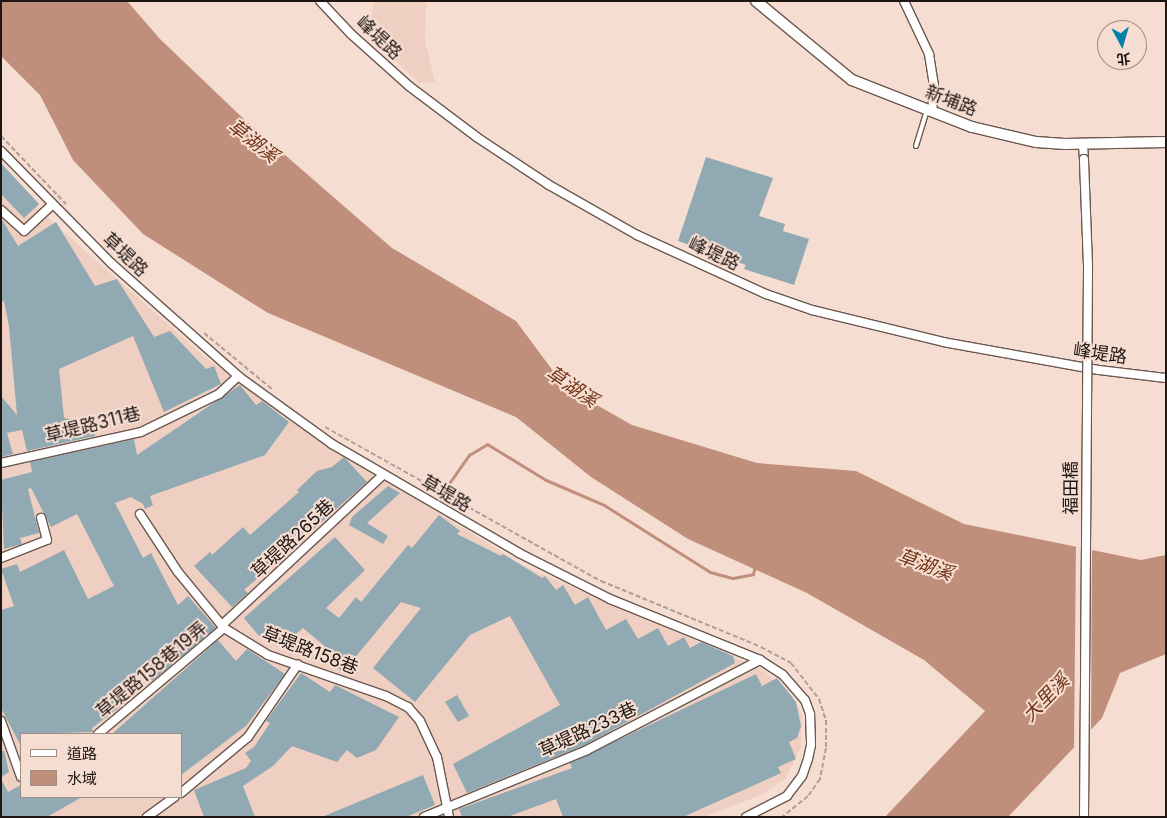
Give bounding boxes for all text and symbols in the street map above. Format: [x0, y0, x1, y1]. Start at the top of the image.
street label: 峰堤路 [352, 12, 406, 64]
north arrow [1097, 20, 1147, 70]
text: 北 [1116, 50, 1131, 69]
street label: 新埔路 [922, 81, 980, 121]
water label: 草湖溪 [224, 114, 282, 168]
street label: 草堤路 [98, 229, 152, 281]
street label: 峰堤路 [685, 233, 743, 275]
street label: 峰堤路 [1072, 340, 1128, 368]
water label: 草湖溪 [542, 362, 602, 412]
street label: 草堤路311巷 [43, 403, 143, 447]
street label: 福田橋 [1060, 461, 1082, 515]
street label: 草堤路 [417, 471, 475, 517]
street label: 草堤路265巷 [247, 495, 339, 583]
water label: 草湖溪 [894, 545, 956, 585]
street label: 草堤路158巷19弄 [92, 617, 212, 723]
street label: 草堤路158巷 [259, 623, 361, 679]
water label: 大里溪 [1018, 670, 1074, 726]
street label: 草堤路233巷 [536, 698, 640, 762]
legend [20, 733, 182, 798]
text: 道路 [67, 744, 97, 763]
text: 水域 [67, 769, 97, 788]

